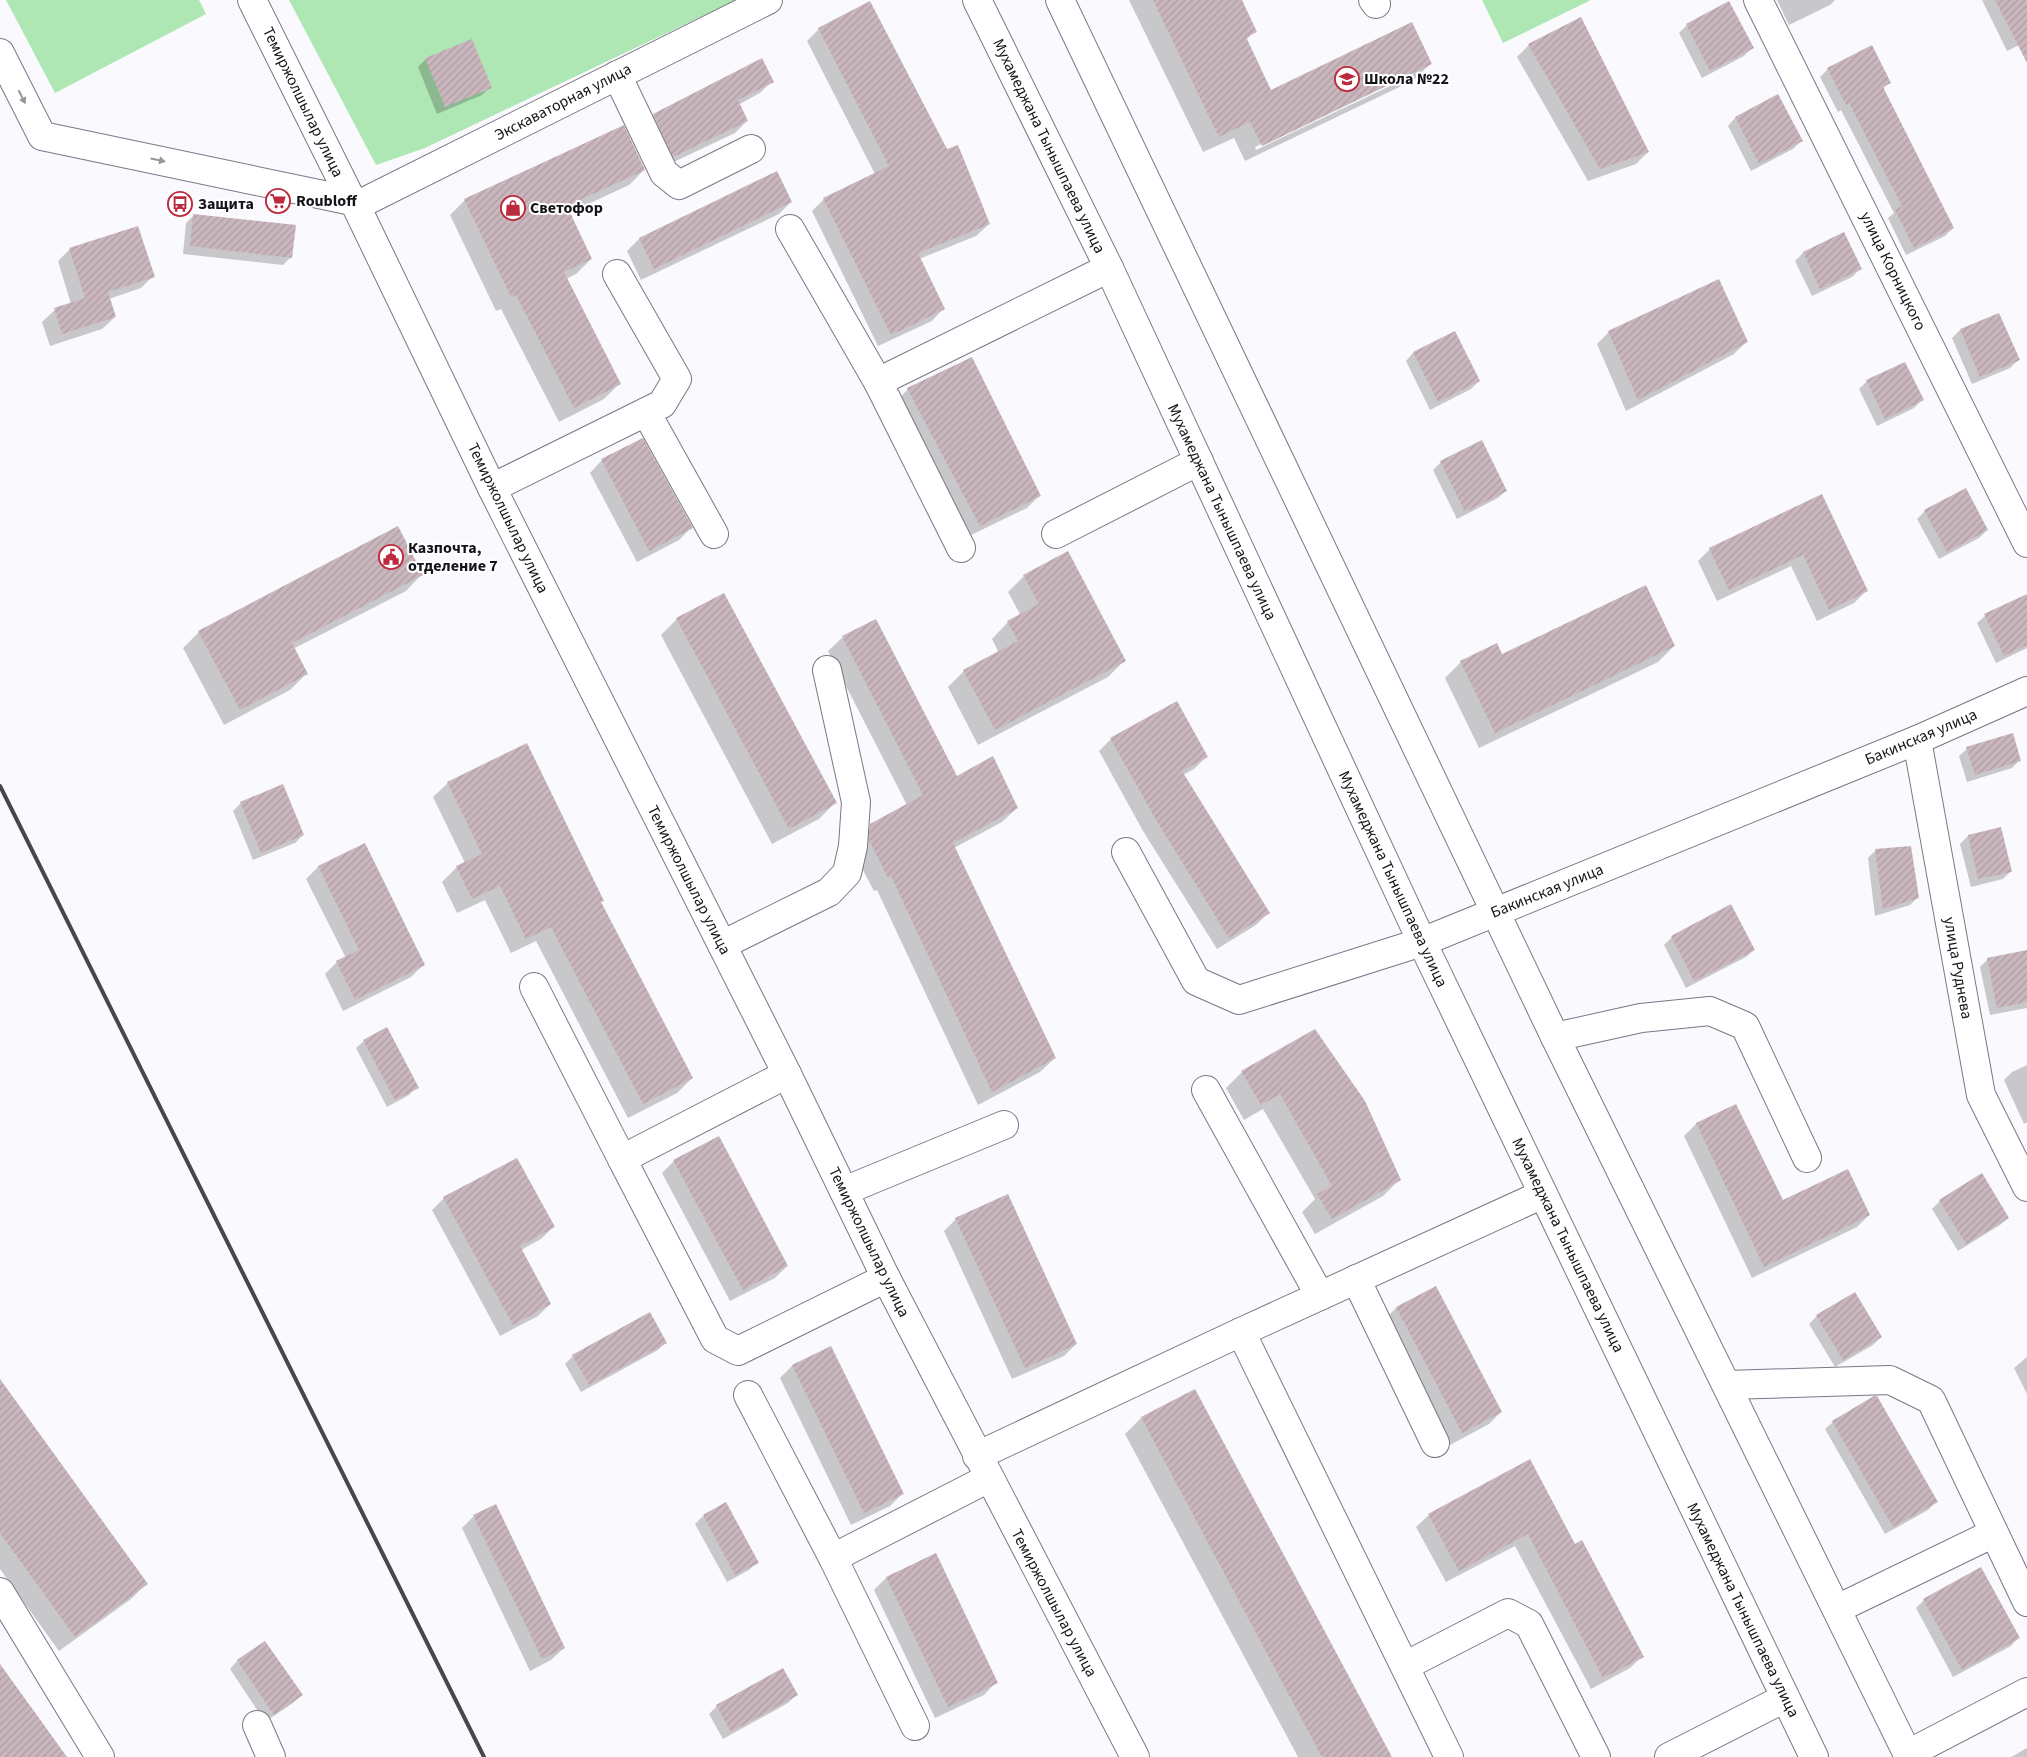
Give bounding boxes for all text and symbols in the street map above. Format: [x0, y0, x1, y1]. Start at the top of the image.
street label: Темиржолшылар улица [257, 23, 349, 181]
street label: Мухамеджана Тынышпаева улица [987, 35, 1111, 257]
street label: Экскаваторная улица [491, 58, 635, 146]
school or university icon: Школа №22 [1334, 66, 1360, 92]
place label: Школа №22 [1364, 68, 1449, 90]
one-way arrow [18, 90, 26, 104]
one-way arrow [150, 157, 166, 165]
supermarket icon: Roubloff [265, 188, 291, 214]
place label: Roubloff [296, 190, 358, 212]
bus stop icon: Защита [167, 191, 193, 217]
place label: Защита [198, 193, 254, 215]
shop icon: Светофор [500, 195, 526, 221]
place label: Светофор [530, 197, 603, 219]
street label: улица Корницкого [1855, 208, 1931, 334]
street label: Мухамеджана Тынышпаева улица [1162, 400, 1282, 624]
street label: Темиржолшылар улица [462, 439, 554, 597]
place label: Казпочта, отделение 7 [408, 537, 498, 577]
public building icon: Казпочта, отделение 7 [378, 544, 404, 570]
street label: Бакинская улица [1862, 703, 1980, 771]
street label: Мухамеджана Тынышпаева улица [1333, 767, 1453, 991]
street label: Темиржолшылар улица [642, 802, 736, 958]
street label: Бакинская улица [1487, 858, 1607, 924]
street label: улица Руднева [1938, 915, 1978, 1021]
street label: Мухамеджана Тынышпаева улица [1506, 1134, 1630, 1356]
street label: Темиржолшылар улица [823, 1163, 915, 1321]
street label: Мухамеджана Тынышпаева улица [1681, 1499, 1805, 1721]
street label: Темиржолшылар улица [1006, 1525, 1102, 1681]

